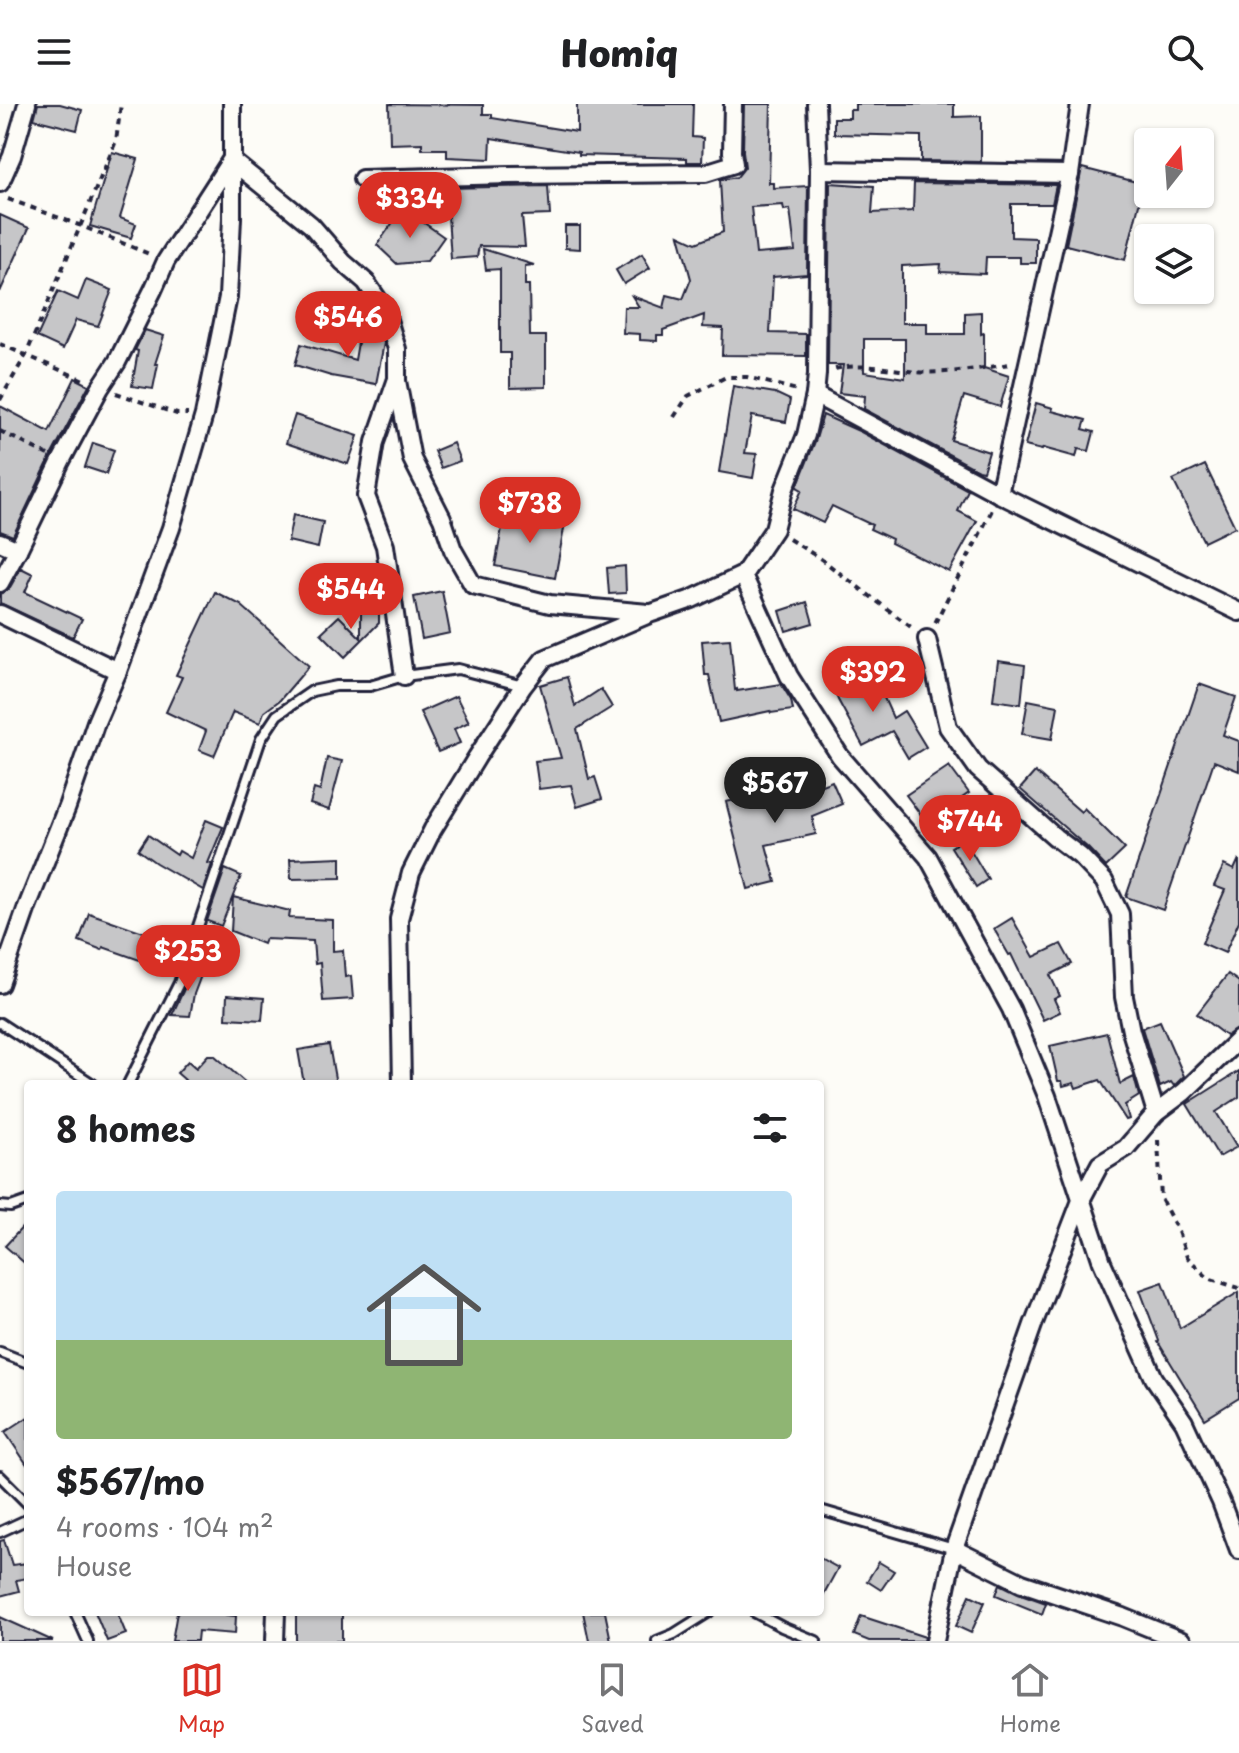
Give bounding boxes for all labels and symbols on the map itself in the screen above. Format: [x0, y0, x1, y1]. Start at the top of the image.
north arrow [1134, 128, 1214, 208]
pin: $334 [363, 172, 457, 240]
pin: $546 [301, 291, 395, 359]
pin: $738 [483, 477, 577, 545]
pin: $544 [304, 563, 398, 631]
pin: $392 [826, 646, 920, 714]
pin: $567 [728, 757, 822, 825]
pin: $744 [923, 795, 1017, 863]
pin: $253 [141, 925, 235, 993]

